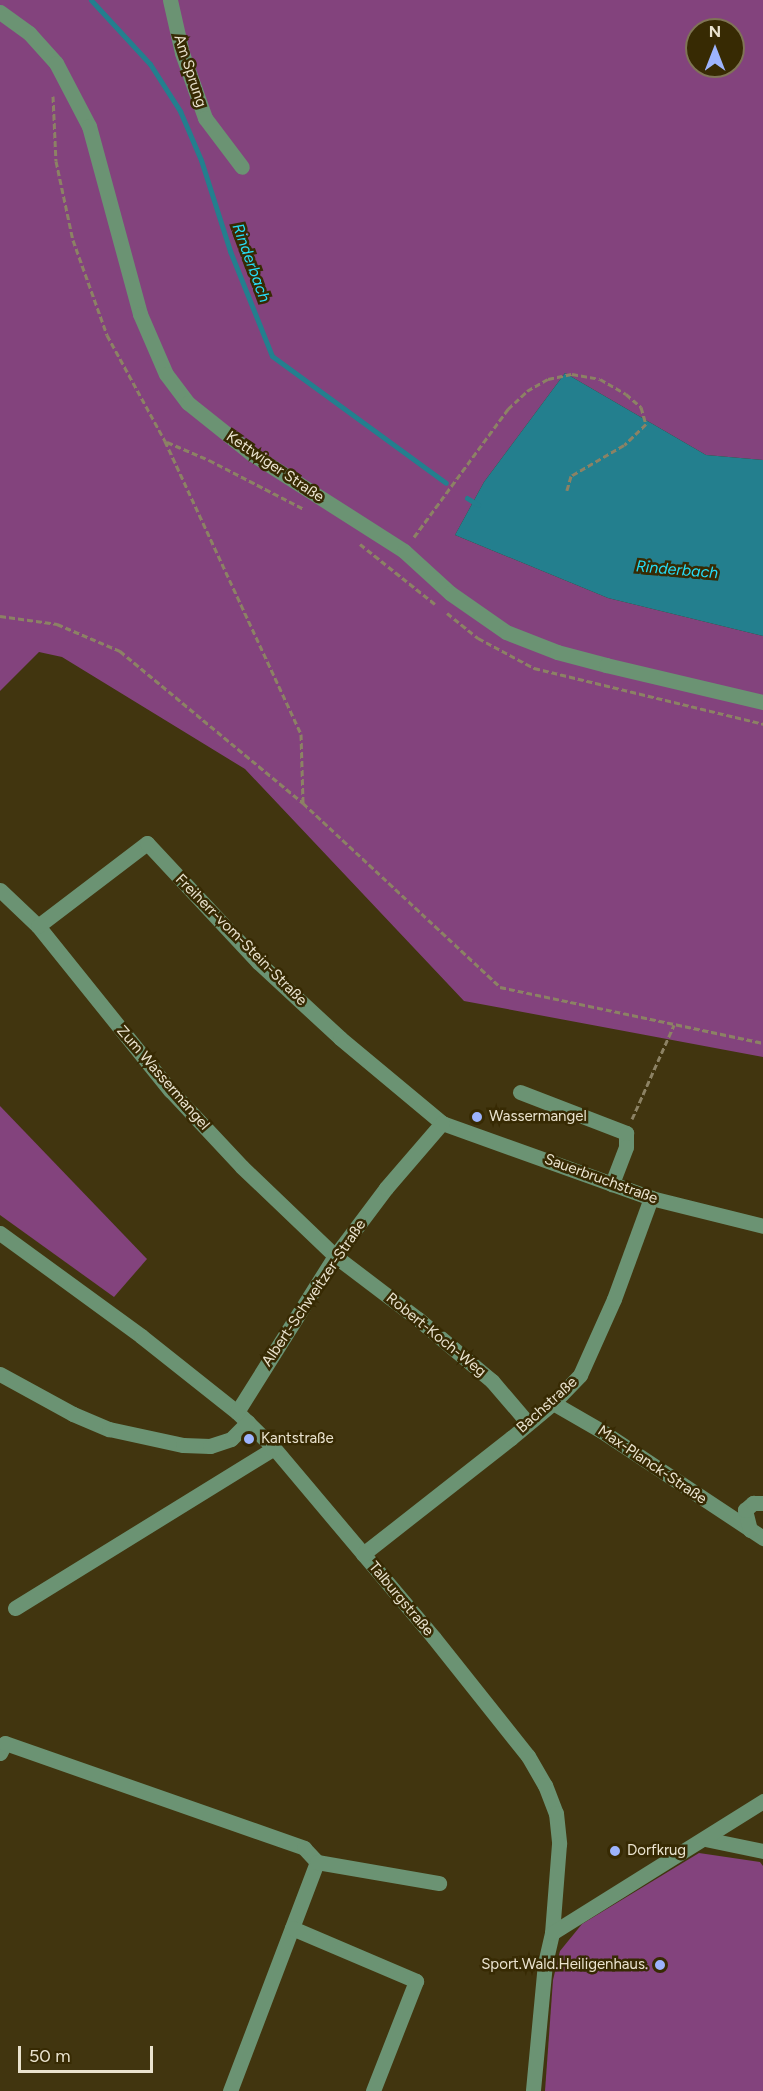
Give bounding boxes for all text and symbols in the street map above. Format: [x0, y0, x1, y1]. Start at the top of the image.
north arrow [685, 18, 745, 78]
text: N [709, 22, 721, 41]
street label: Am Sprung [170, 32, 210, 110]
water label: Rinderbach [228, 221, 274, 305]
street label: Kettwiger Straße [223, 428, 327, 506]
water label: Rinderbach [635, 557, 719, 583]
street label: Freiherr-vom-Stein-Straße [172, 871, 310, 1009]
street label: Zum Wassermangel [113, 1022, 213, 1134]
place label: Wassermangel [489, 1108, 587, 1126]
marker: Wassermangel [470, 1110, 484, 1124]
street label: Sauerbruchstraße [542, 1150, 660, 1208]
street label: Albert-Schweitzer-Straße [258, 1216, 370, 1370]
street label: Robert-Koch-Weg [382, 1289, 490, 1381]
street label: Bachstraße [513, 1373, 581, 1437]
street label: Max-Planck-Straße [594, 1422, 710, 1508]
place label: Kantstraße [261, 1430, 334, 1448]
marker: Kantstraße [242, 1432, 256, 1446]
street label: Talburgstraße [365, 1558, 437, 1640]
place label: Dorfkrug [627, 1842, 686, 1860]
marker: Dorfkrug [608, 1844, 622, 1858]
place label: Sport.Wald.Heiligenhaus. [481, 1956, 648, 1974]
marker: Sport.Wald.Heiligenhaus. [653, 1958, 667, 1972]
scale bar [21, 2034, 156, 2072]
text: 50 m [29, 2045, 71, 2067]

